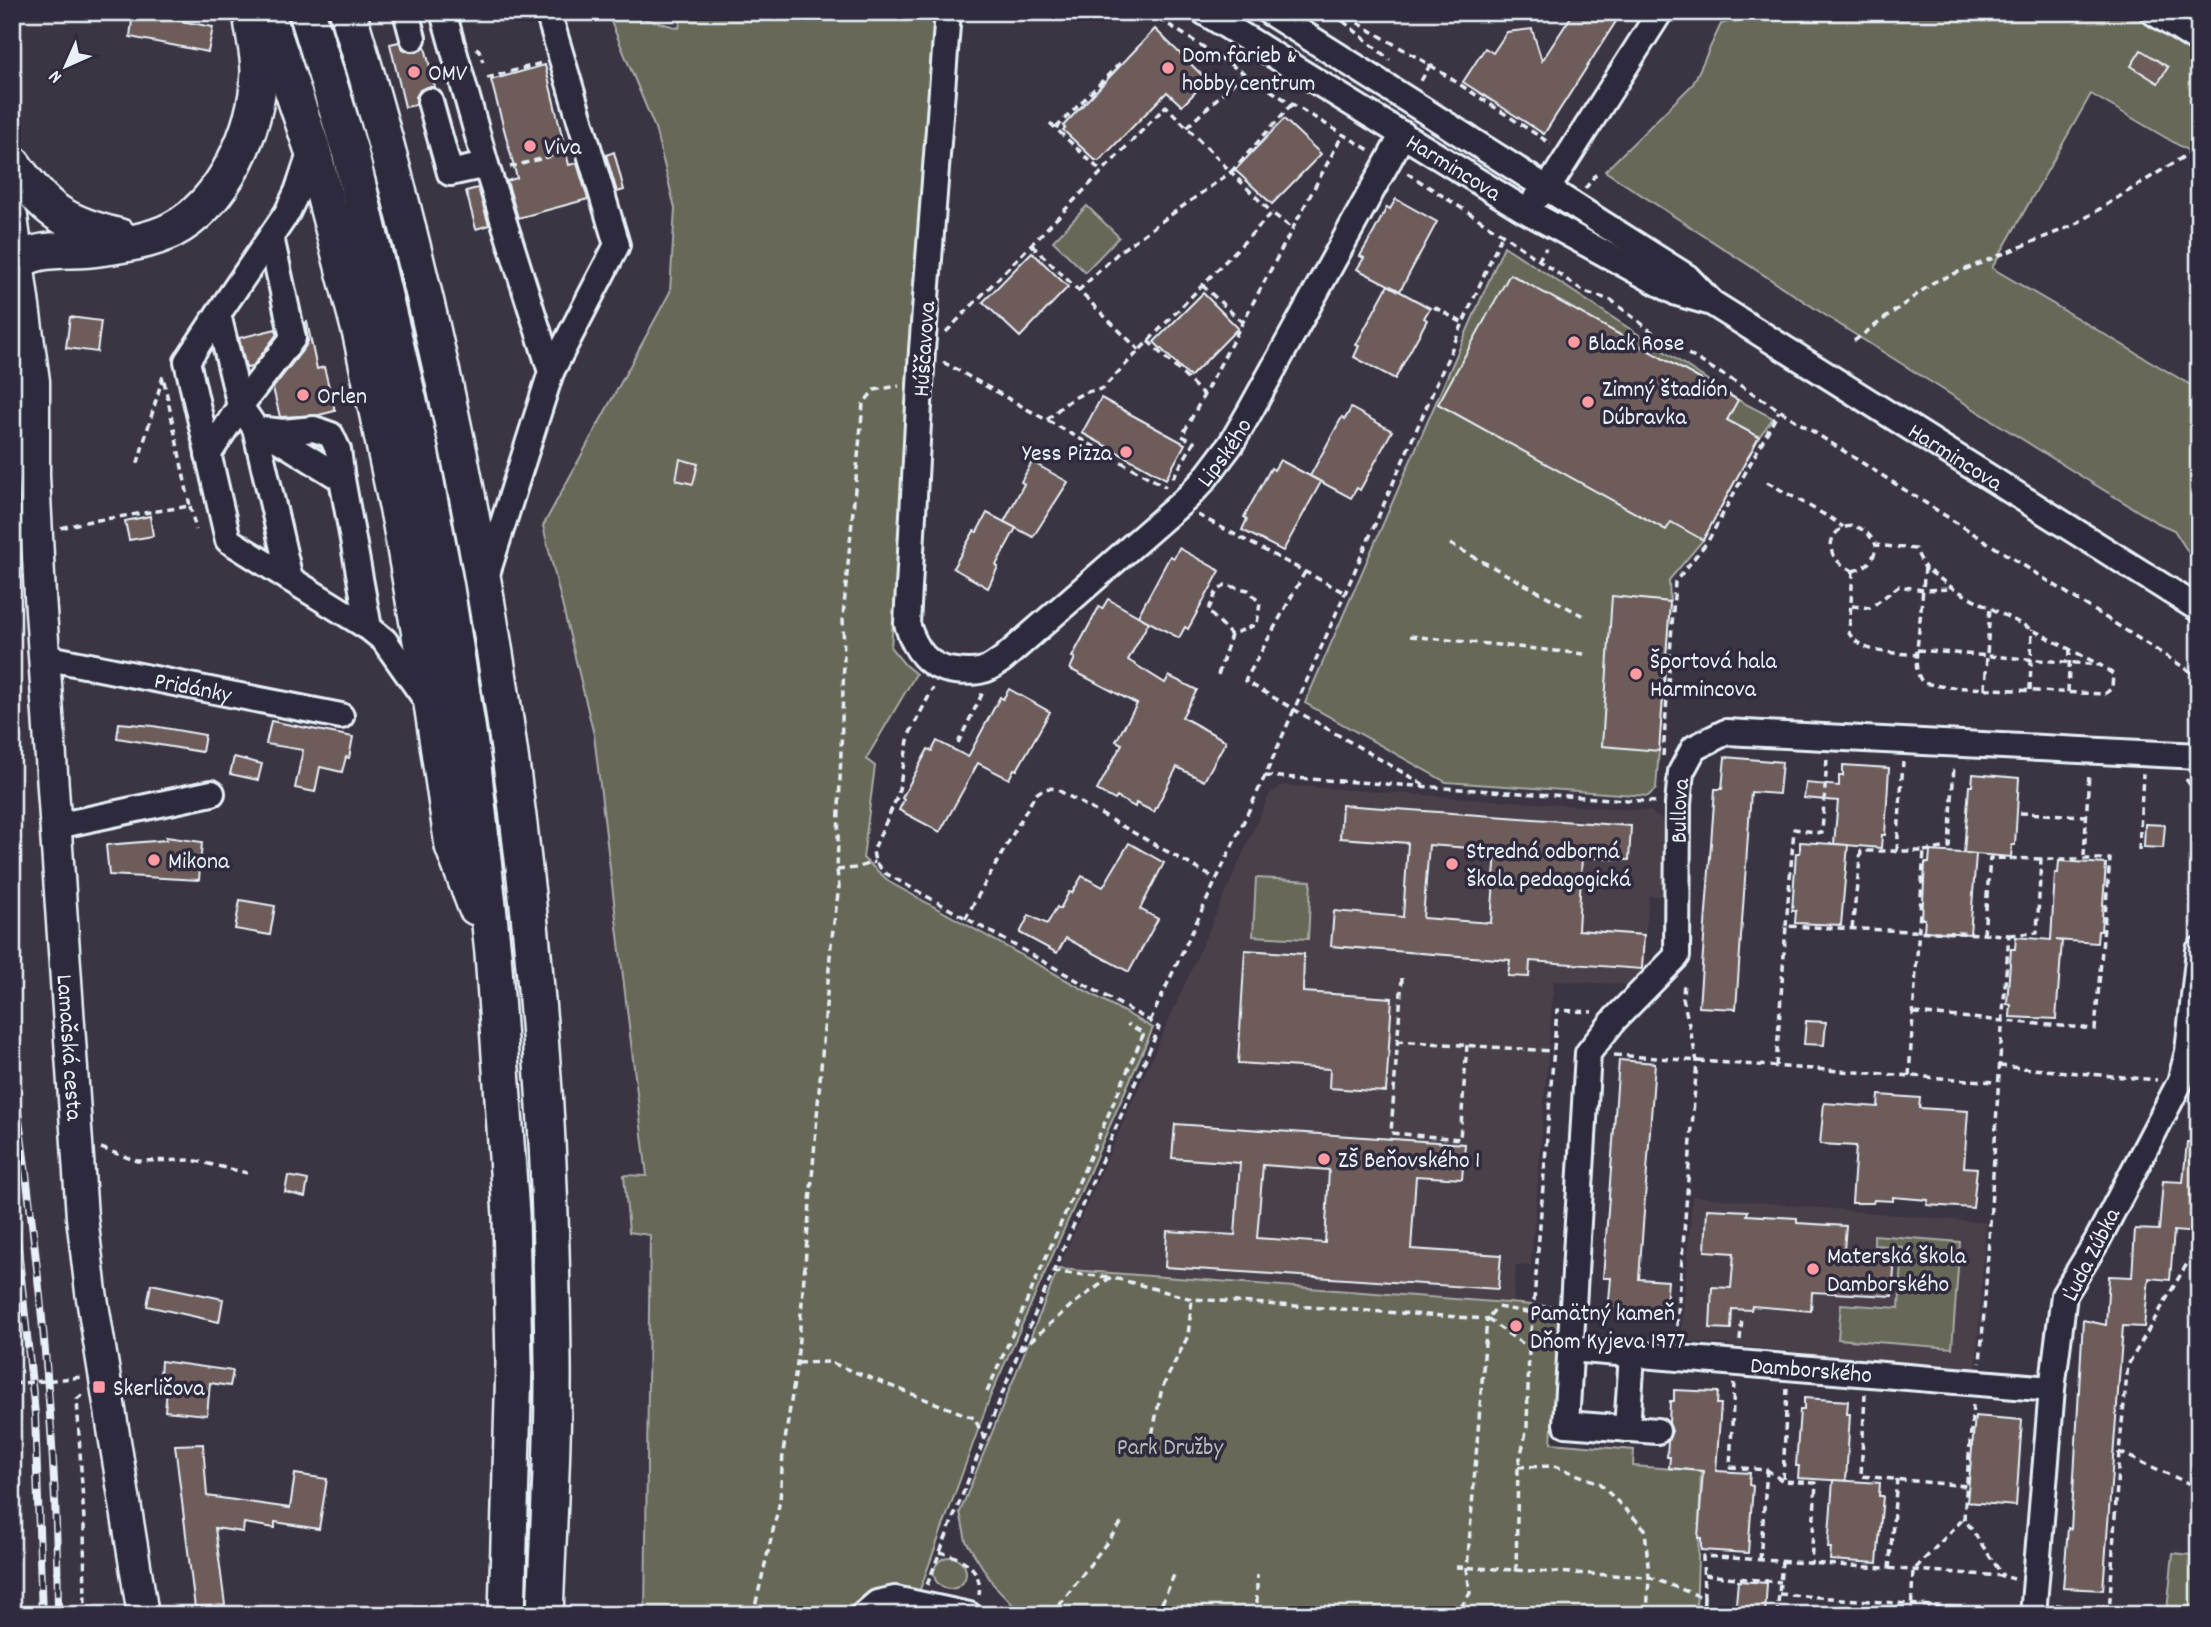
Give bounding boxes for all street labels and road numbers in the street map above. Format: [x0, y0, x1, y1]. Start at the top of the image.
street label: Harmincova [1399, 127, 1507, 212]
street label: Húščavova [906, 299, 946, 398]
street label: Lipského [1190, 413, 1262, 495]
street label: Harmincova [1900, 416, 2009, 502]
street label: Pridánky [151, 665, 235, 714]
street label: Bullova [1664, 776, 1700, 843]
street label: Lamačská cesta [46, 973, 89, 1122]
street label: Ľuda Zúbka [2055, 1202, 2131, 1308]
street label: Damborského [1749, 1350, 1873, 1394]

